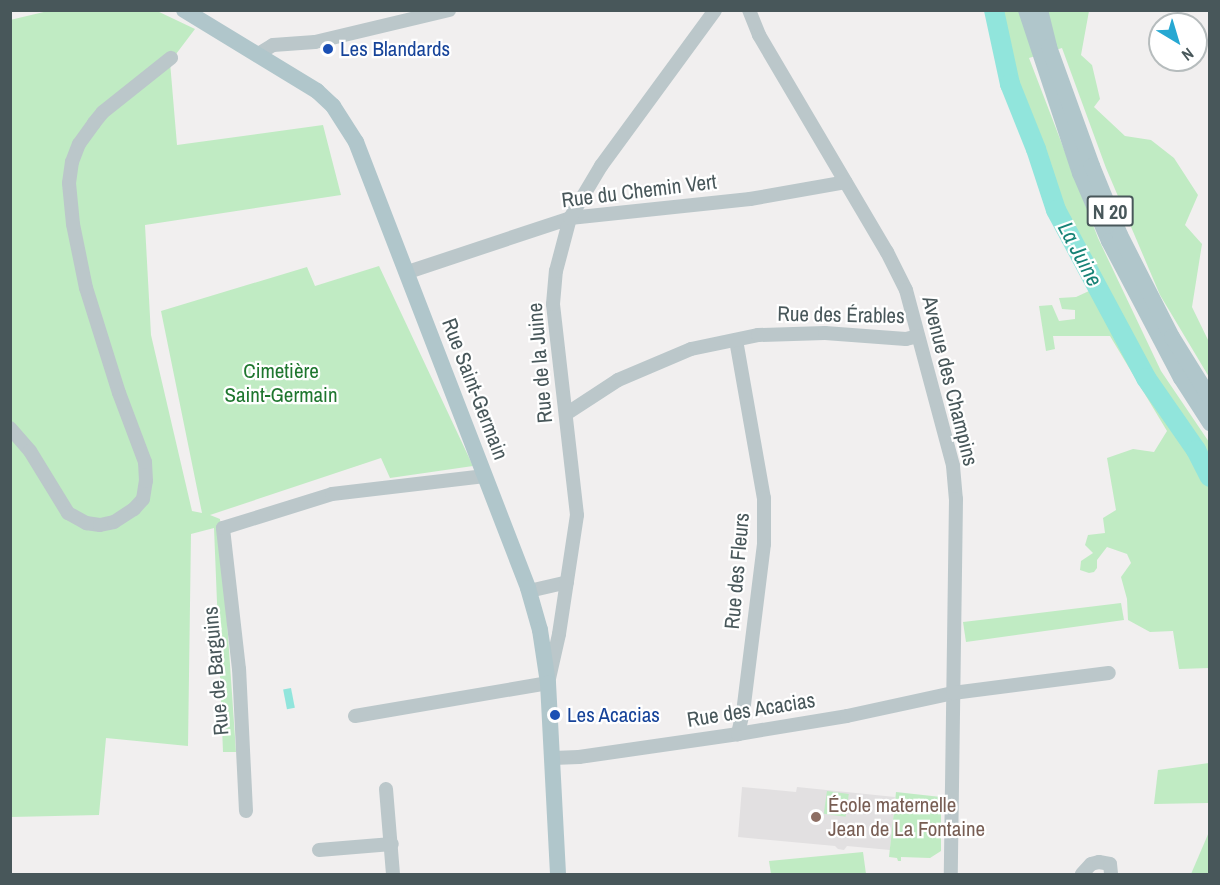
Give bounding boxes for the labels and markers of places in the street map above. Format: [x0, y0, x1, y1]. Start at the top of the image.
place label: Les Blandards [340, 36, 450, 62]
marker: Les Blandards [321, 42, 335, 56]
place label: Les Acacias [567, 702, 661, 728]
marker: Les Acacias [548, 708, 562, 722]
place label: École maternelle Jean de La Fontaine [828, 792, 985, 842]
marker: École maternelle Jean de La Fontaine [809, 810, 823, 824]

